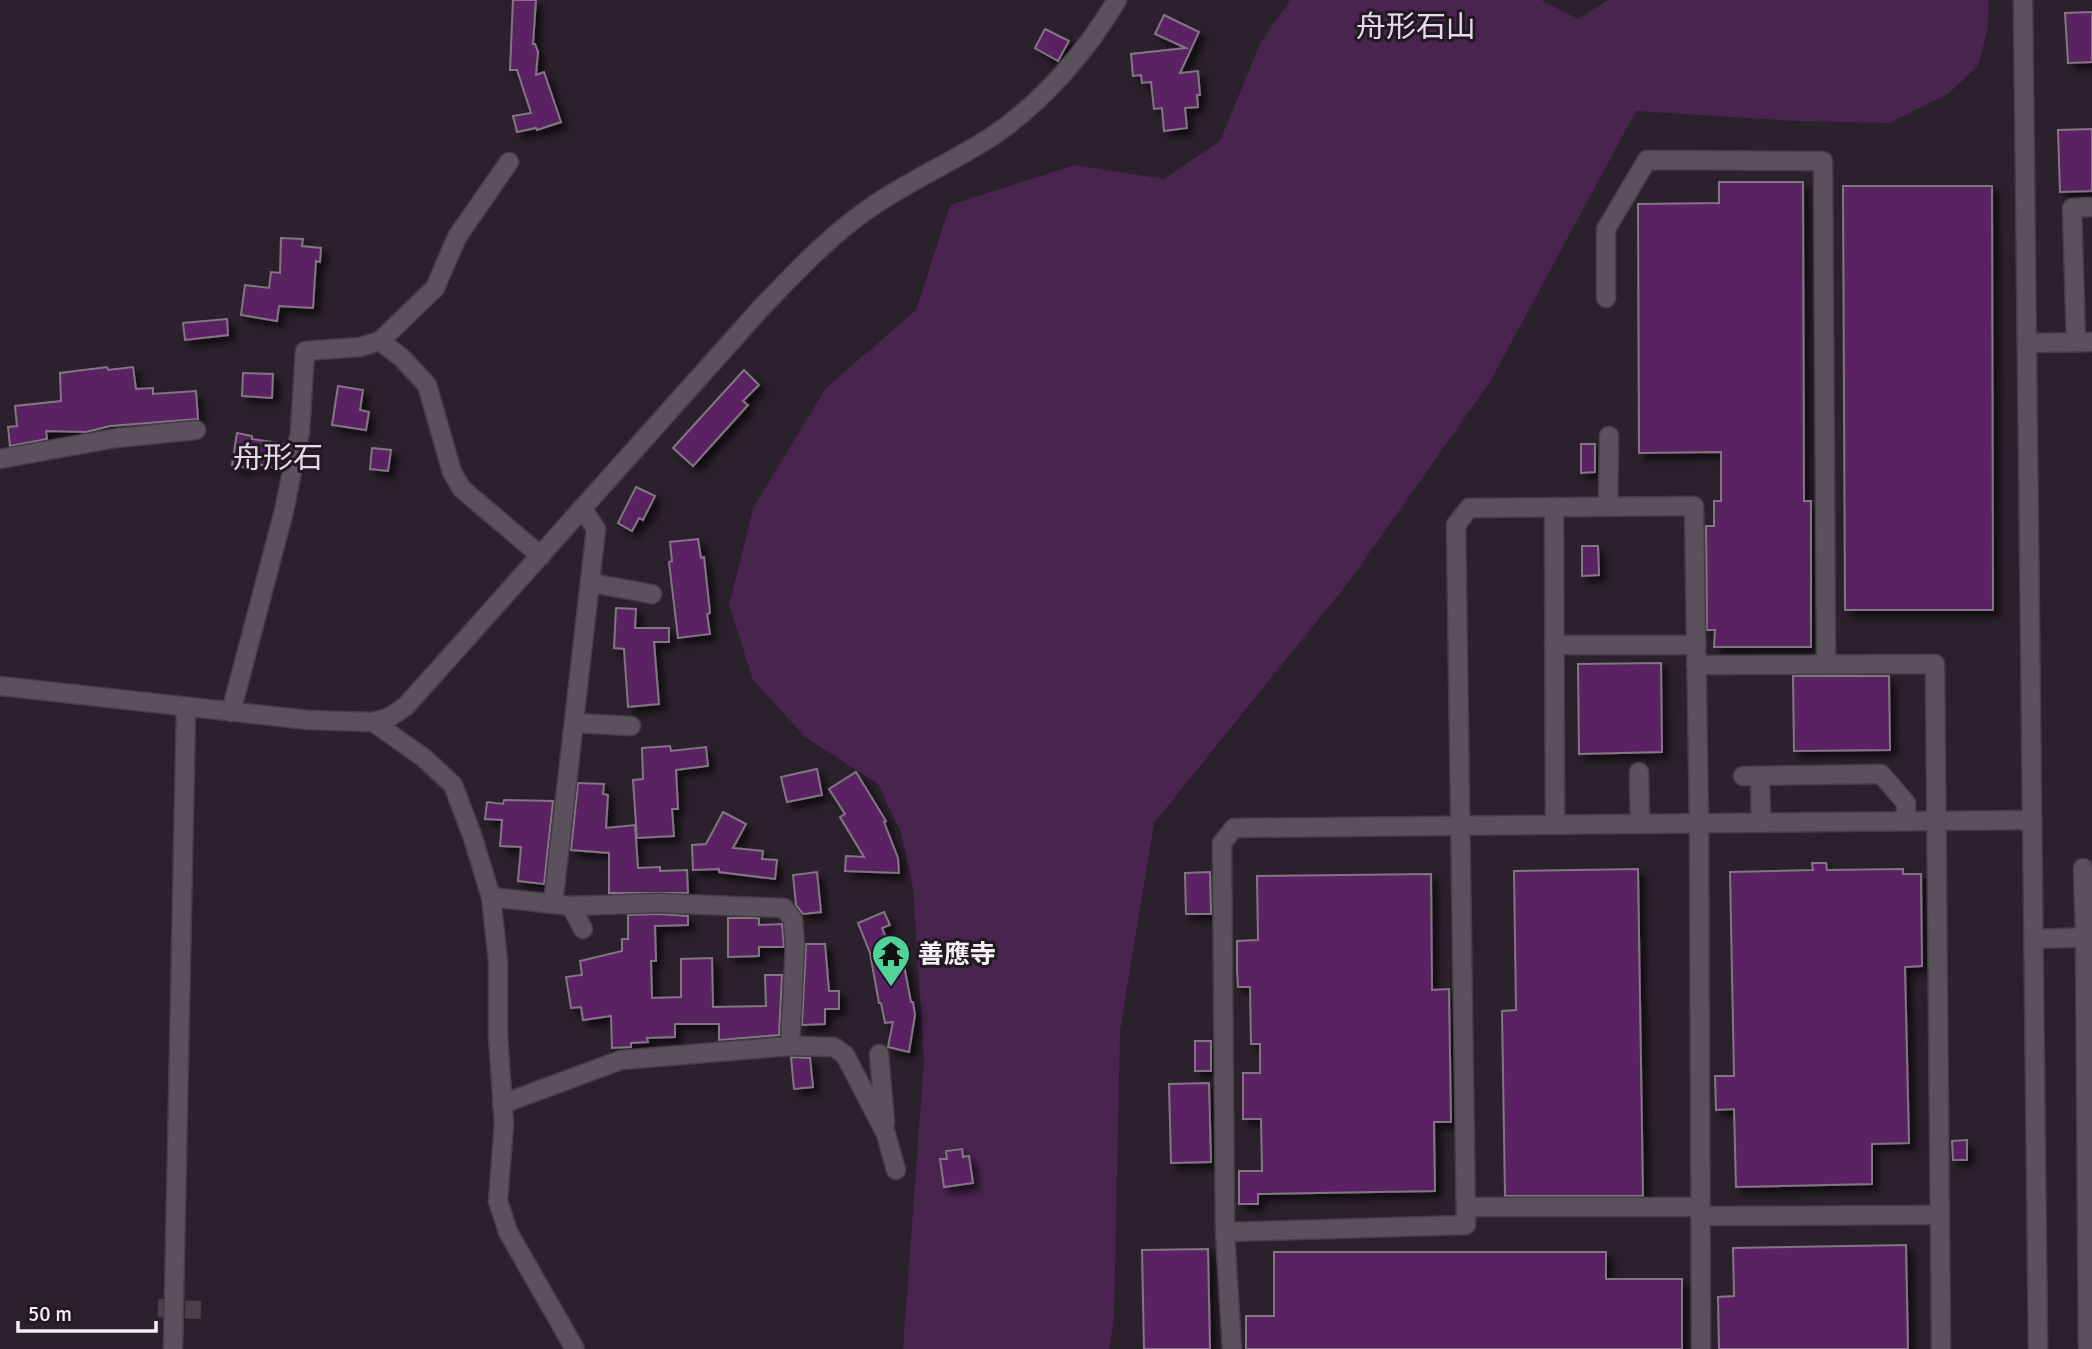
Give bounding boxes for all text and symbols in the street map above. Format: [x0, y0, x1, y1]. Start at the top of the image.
district label: 舟形石山 [1356, 9, 1476, 46]
district label: 舟形石 [233, 440, 323, 477]
temple icon: 善應寺 [870, 933, 912, 988]
place label: 善應寺 [918, 939, 996, 971]
scale bar [18, 1290, 156, 1334]
text: 50 m [28, 1301, 72, 1327]

